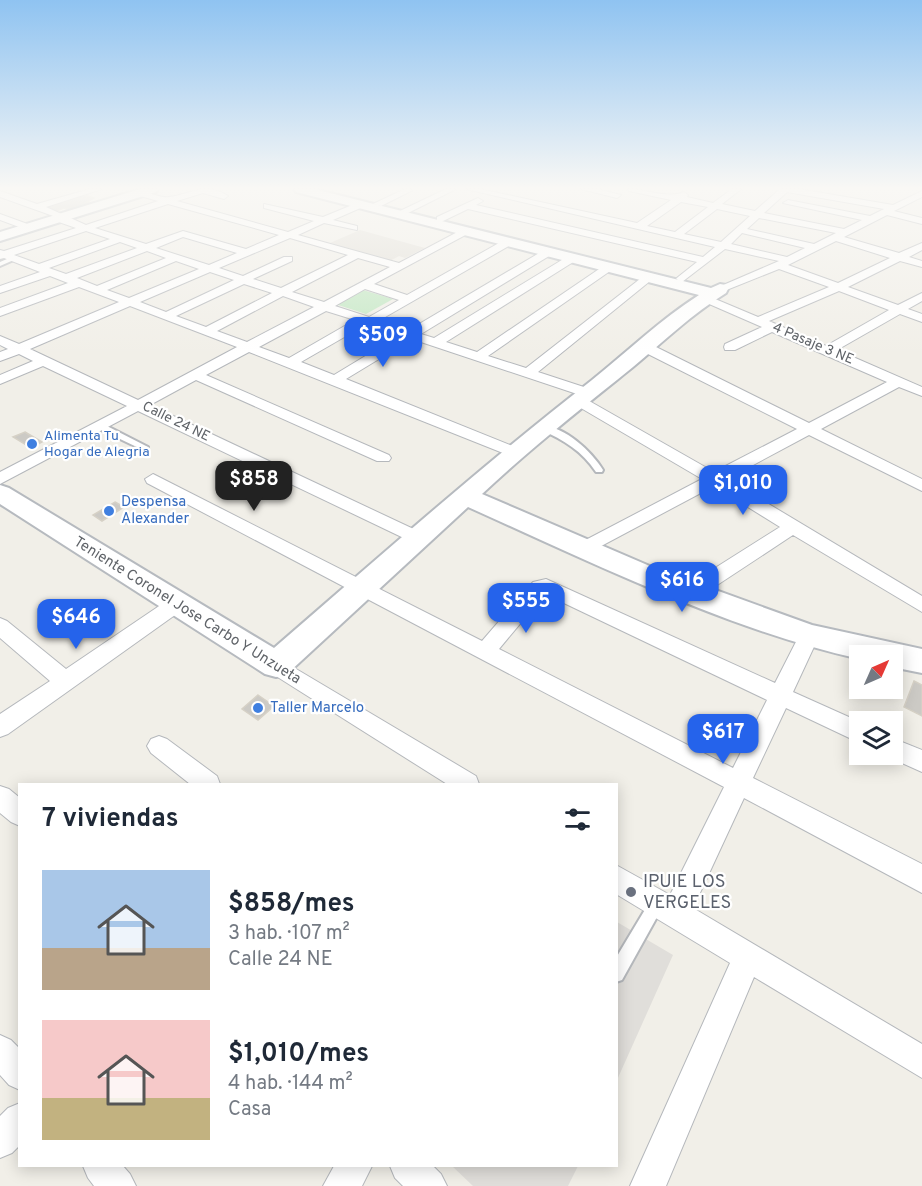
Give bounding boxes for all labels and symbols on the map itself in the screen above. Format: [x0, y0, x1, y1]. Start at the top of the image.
pin: $509 [347, 317, 419, 368]
street label: 4 Pasaje 3 NE [770, 319, 856, 369]
street label: Calle 24 NE [139, 398, 213, 446]
place label: Alimenta Tu Hogar de Alegria [44, 428, 150, 461]
marker: Alimenta Tu Hogar de Alegria [25, 437, 39, 451]
pin: $858 [218, 461, 290, 512]
pin: $1,010 [694, 465, 792, 516]
place label: Despensa Alexander [121, 493, 190, 529]
marker: Despensa Alexander [102, 504, 116, 518]
street label: Teniente Coronel Jose Carbo Y Unzueta [70, 533, 304, 689]
pin: $616 [646, 562, 718, 613]
pin: $555 [490, 583, 562, 634]
pin: $646 [40, 599, 112, 650]
north arrow [849, 645, 903, 699]
place label: Taller Marcelo [270, 699, 364, 718]
marker: Taller Marcelo [251, 701, 265, 715]
pin: $617 [687, 714, 759, 765]
place label: IPUIE LOS VERGELES [643, 871, 731, 915]
marker: IPUIE LOS VERGELES [624, 885, 638, 899]

